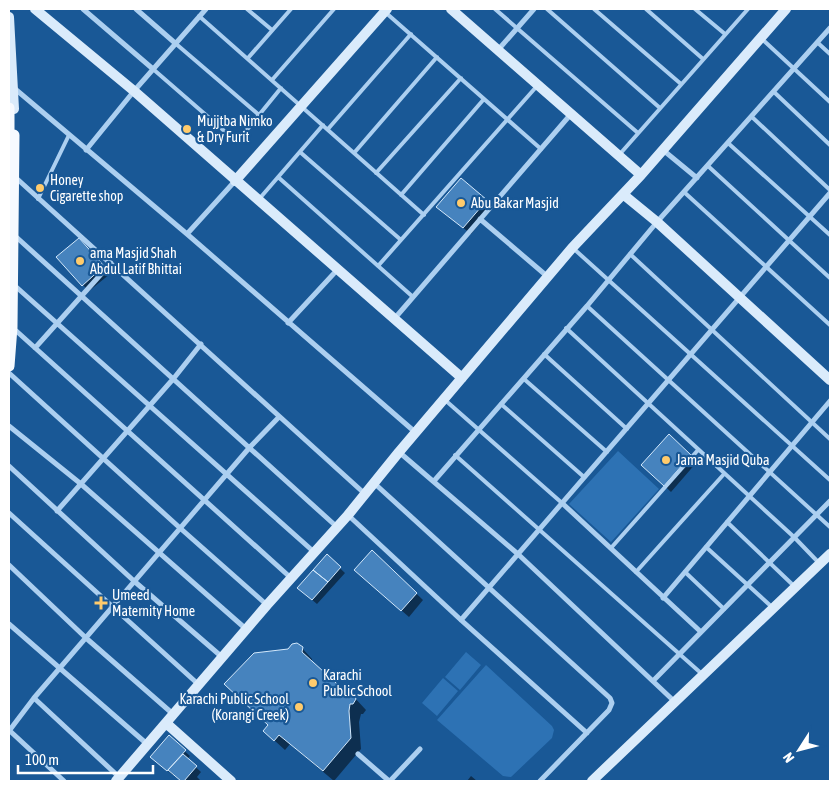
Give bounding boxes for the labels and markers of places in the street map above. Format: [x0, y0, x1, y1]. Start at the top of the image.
place label: Mujjtba Nimko & Dry Furit [197, 113, 273, 145]
marker: Mujjtba Nimko & Dry Furit [181, 123, 193, 135]
place label: Honey Cigarette shop [50, 172, 124, 204]
marker: Honey Cigarette shop [34, 182, 46, 194]
place label: Abu Bakar Masjid [471, 195, 559, 211]
marker: Abu Bakar Masjid [455, 197, 467, 209]
place label: ama Masjid Shah Abdul Latif Bhittai [90, 245, 182, 277]
marker: ama Masjid Shah Abdul Latif Bhittai [74, 255, 86, 267]
place label: Jama Masjid Quba [676, 452, 769, 468]
marker: Jama Masjid Quba [660, 454, 672, 466]
place label: Umeed Maternity Home [112, 587, 195, 619]
marker: Umeed Maternity Home [94, 596, 108, 610]
place label: Karachi Public School [323, 667, 392, 699]
marker: Karachi Public School [307, 677, 319, 689]
place label: Karachi Public School (Korangi Creek) [179, 691, 289, 723]
marker: Karachi Public School (Korangi Creek) [293, 701, 305, 713]

